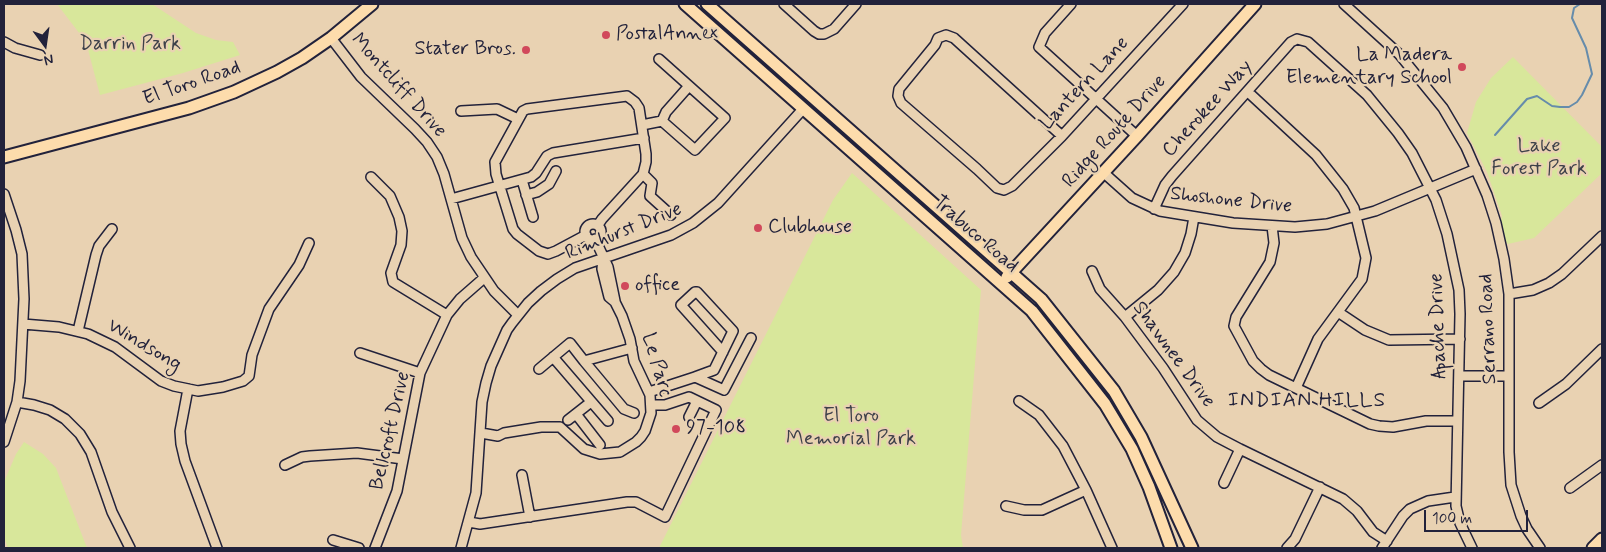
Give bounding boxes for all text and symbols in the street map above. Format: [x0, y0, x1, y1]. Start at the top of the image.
north arrow [20, 20, 70, 70]
place label: PostalAnnex [616, 23, 718, 47]
street label: Montcliff Drive [345, 29, 451, 143]
marker: PostalAnnex [600, 29, 612, 41]
street label: Lantern Lane [1035, 32, 1135, 136]
park label: Darrin Park [79, 33, 181, 57]
place label: Stater Bros. [414, 38, 516, 62]
marker: Stater Bros. [520, 44, 532, 56]
place label: La Madera Elementary School [1286, 44, 1452, 91]
text: N [42, 50, 55, 69]
street label: Cherokee Way [1158, 55, 1258, 163]
street label: El Toro Road [140, 56, 244, 112]
marker: La Madera Elementary School [1456, 61, 1468, 73]
street label: Ridge Route Drive [1058, 70, 1172, 194]
park label: Lake Forest Park [1491, 135, 1587, 182]
street label: Shoshone Drive [1169, 183, 1293, 219]
street label: Trabuco Road [927, 191, 1023, 279]
street label: Rimhurst Drive [562, 198, 686, 266]
place label: Clubhouse [768, 216, 852, 240]
marker: Clubhouse [752, 222, 764, 234]
street label: Apache Drive [1425, 273, 1453, 379]
street label: Serrano Road [1475, 273, 1503, 385]
place label: office [635, 274, 680, 298]
marker: office [619, 280, 631, 292]
street label: Shawnee Drive [1126, 297, 1220, 413]
street label: Windsong [103, 315, 185, 377]
street label: Le Parc [635, 330, 677, 400]
street label: Bellcroft Drive [366, 369, 416, 493]
district label: INDIAN HILLS [1228, 389, 1386, 415]
park label: El Toro Memorial Park [786, 405, 916, 452]
place label: 97-108 [686, 417, 746, 441]
marker: 97-108 [670, 423, 682, 435]
scale bar [1426, 500, 1530, 532]
text: 100 m [1432, 509, 1472, 529]

